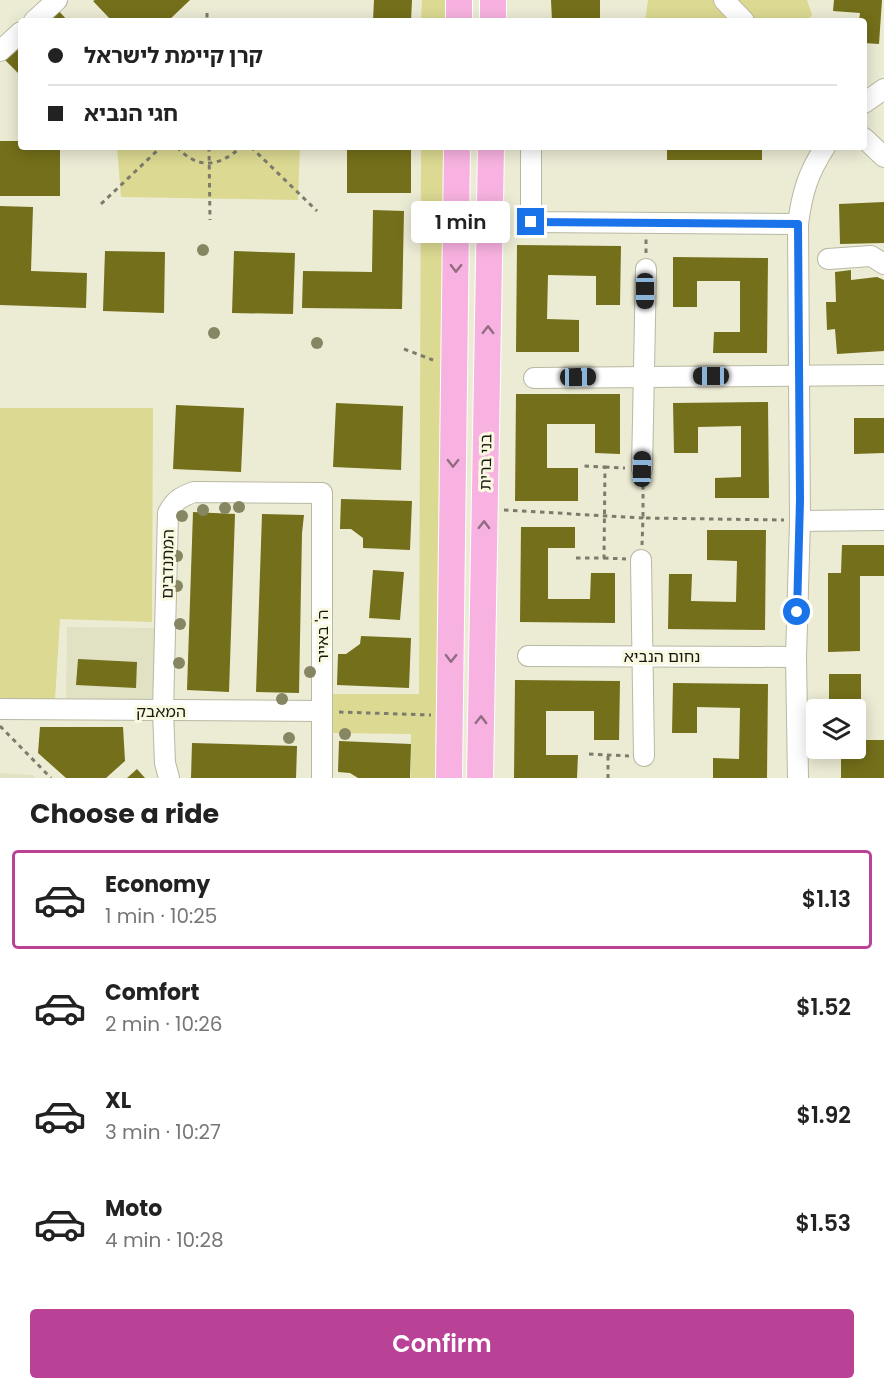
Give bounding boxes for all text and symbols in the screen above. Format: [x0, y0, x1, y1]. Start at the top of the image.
text: קרן קיימת לישראל [84, 40, 263, 71]
text: חגי הנביא [84, 98, 178, 129]
callout: 1 min [411, 201, 510, 243]
text: 1 min [435, 208, 486, 236]
route end [517, 208, 544, 235]
one-way arrow [449, 264, 462, 273]
car [636, 273, 654, 309]
one-way arrow [482, 325, 494, 334]
car [693, 367, 729, 385]
car [560, 368, 596, 386]
street label: בני ברית [474, 434, 497, 490]
car [633, 451, 651, 487]
one-way arrow [447, 459, 459, 468]
one-way arrow [478, 520, 491, 529]
street label: המתנדבים [155, 529, 180, 599]
route start [783, 598, 810, 625]
street label: ה' באייר [311, 609, 334, 663]
street label: נחום הנביא [624, 645, 700, 668]
one-way arrow [444, 654, 457, 663]
map controls [806, 699, 866, 759]
button: layers [806, 699, 866, 759]
street label: המאבק [136, 700, 186, 723]
one-way arrow [475, 715, 487, 724]
text: Choose a ride [30, 795, 219, 832]
text: Economy [105, 869, 210, 900]
icon: car [33, 873, 87, 927]
text: $1.13 [802, 884, 851, 915]
text: 1 min · 10:25 [105, 902, 217, 930]
text: Comfort [105, 977, 199, 1008]
icon: car [33, 981, 87, 1035]
text: $1.52 [796, 992, 851, 1023]
text: 2 min · 10:26 [105, 1010, 223, 1038]
text: XL [105, 1085, 131, 1116]
icon: car [33, 1089, 87, 1143]
text: $1.92 [797, 1100, 851, 1131]
text: 3 min · 10:27 [105, 1118, 221, 1146]
text: Moto [105, 1193, 162, 1224]
icon: car [33, 1197, 87, 1251]
text: $1.53 [796, 1208, 851, 1239]
text: 4 min · 10:28 [105, 1226, 224, 1254]
button: Confirm [30, 1309, 854, 1378]

